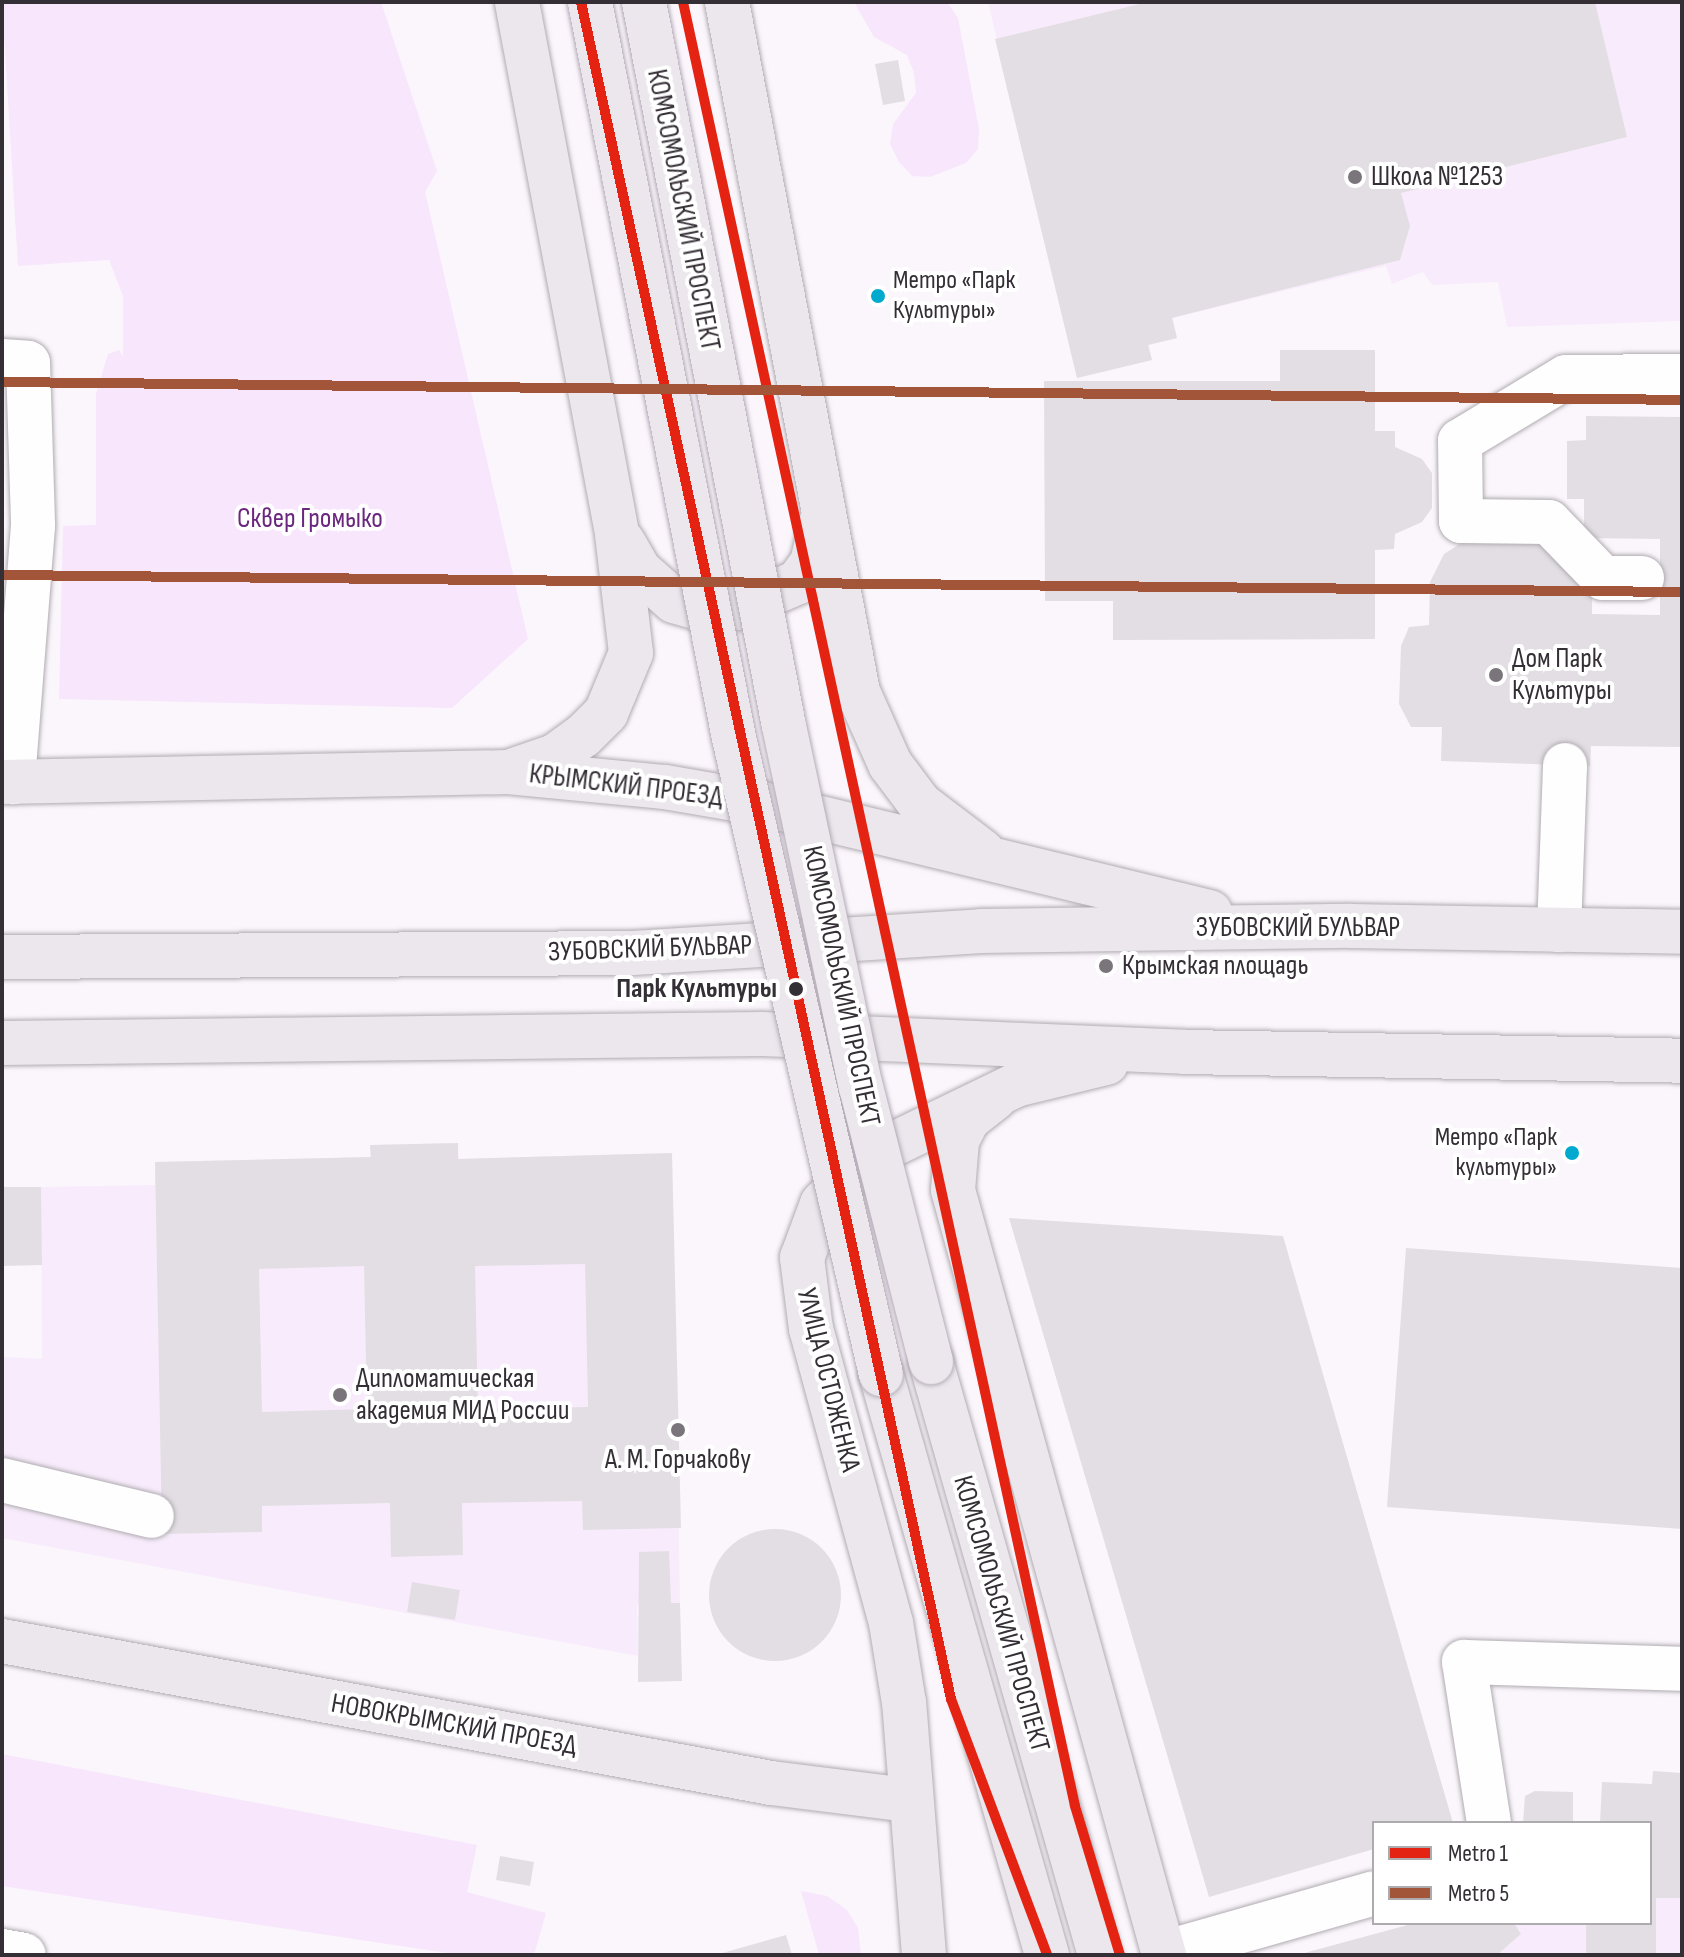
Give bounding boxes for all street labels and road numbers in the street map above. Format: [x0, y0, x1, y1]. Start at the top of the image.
street label: КОМСОМОЛЬСКИЙ ПРОСПЕКТ [639, 67, 727, 353]
street label: КРЫМСКИЙ ПРОЕЗД [527, 757, 725, 815]
street label: КОМСОМОЛЬСКИЙ ПРОСПЕКТ [795, 843, 887, 1129]
street label: ЗУБОВСКИЙ БУЛЬВАР [1196, 911, 1400, 945]
street label: ЗУБОВСКИЙ БУЛЬВАР [547, 929, 753, 969]
street label: УЛИЦА ОСТОЖЕНКА [789, 1285, 867, 1475]
street label: КОМСОМОЛЬСКИЙ ПРОСПЕКТ [945, 1472, 1057, 1756]
street label: НОВОКРЫМСКИЙ ПРОЕЗД [328, 1687, 580, 1763]

